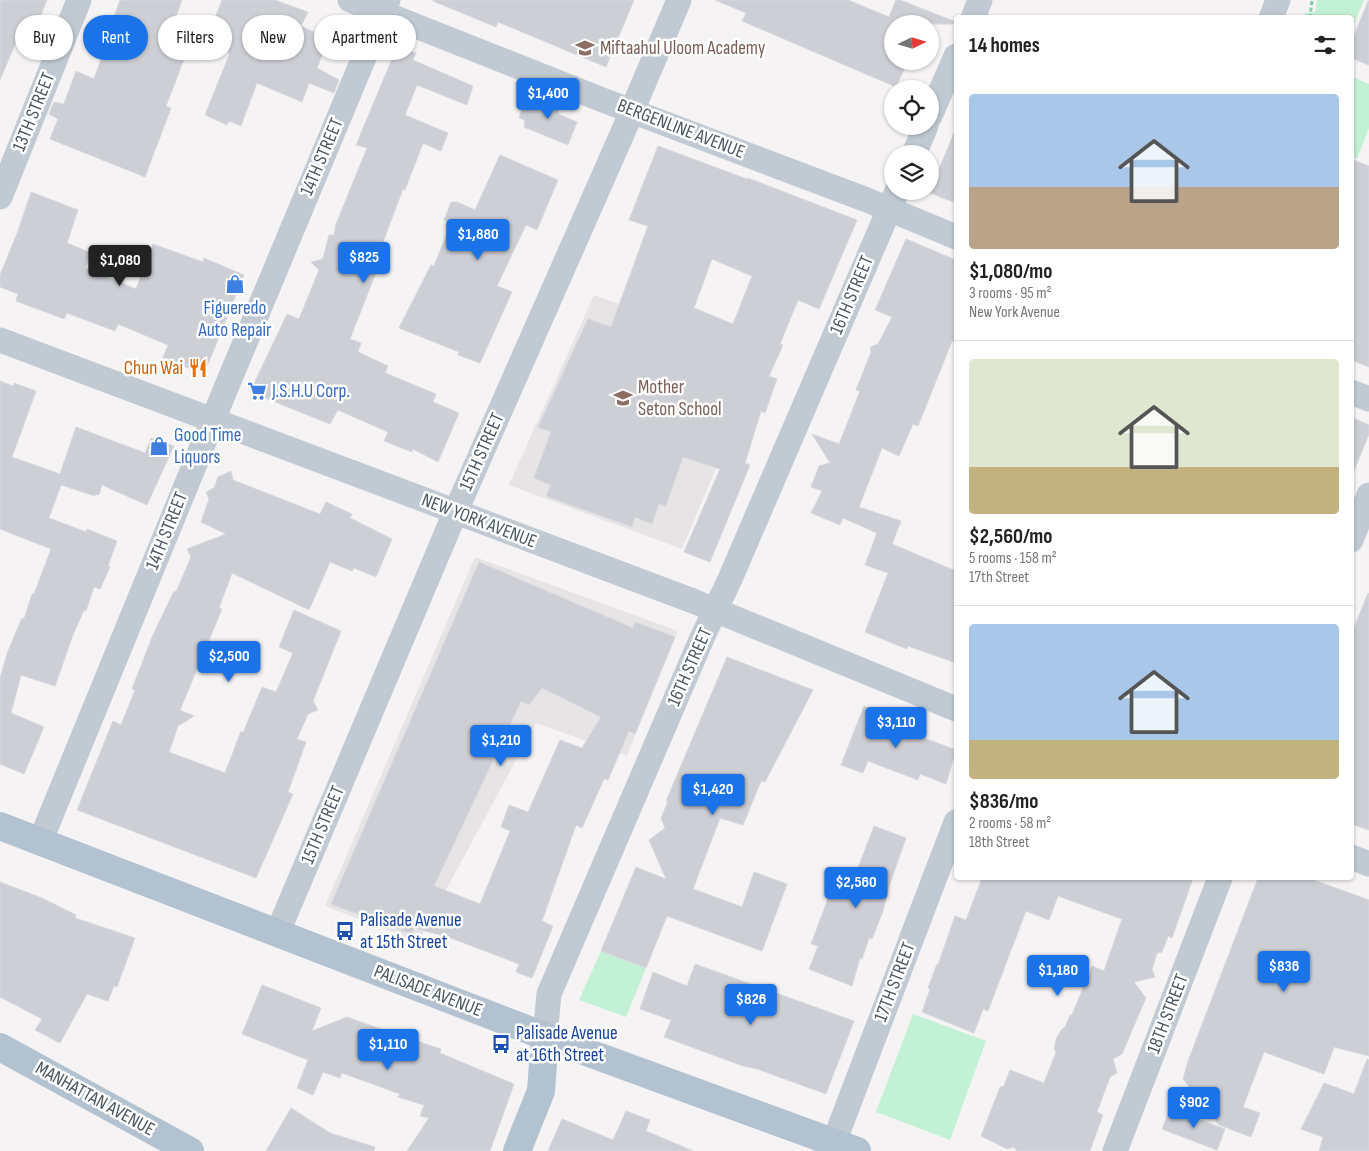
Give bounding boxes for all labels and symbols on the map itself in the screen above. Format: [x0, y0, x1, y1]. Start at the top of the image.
north arrow [884, 15, 939, 70]
school or university icon: Miftaahul Uloom Academy [574, 37, 596, 59]
place label: Miftaahul Uloom Academy [600, 37, 766, 60]
street label: 13TH STREET [8, 69, 60, 155]
pin: $1,400 [507, 78, 589, 120]
street label: BERGENLINE AVENUE [614, 94, 748, 164]
street label: 14TH STREET [295, 115, 349, 199]
pin: $1,880 [437, 218, 519, 261]
pin: $825 [334, 242, 394, 284]
pin: $1,080 [79, 244, 161, 287]
street label: 16TH STREET [825, 252, 879, 338]
shop icon: Figueredo Auto Repair [224, 273, 246, 295]
place label: Figueredo Auto Repair [198, 297, 272, 342]
place label: Chun Wai [124, 357, 183, 380]
restaurant icon: Chun Wai [187, 357, 209, 379]
place label: Mother Seton School [638, 376, 722, 421]
supermarket icon: J.S.H.U Corp. [246, 380, 268, 402]
place label: J.S.H.U Corp. [271, 380, 350, 403]
school or university icon: Mother Seton School [612, 387, 634, 409]
street label: 15TH STREET [455, 409, 509, 494]
place label: Good Time Liquors [174, 424, 241, 469]
shop icon: Good Time Liquors [148, 435, 170, 457]
street label: 14TH STREET [141, 488, 193, 573]
street label: NEW YORK AVENUE [418, 489, 540, 553]
street label: 16TH STREET [663, 624, 718, 710]
pin: $2,500 [188, 640, 270, 683]
pin: $3,110 [855, 706, 937, 749]
pin: $1,210 [460, 724, 542, 767]
pin: $1,420 [672, 774, 754, 816]
street label: 15TH STREET [296, 782, 350, 867]
pin: $2,560 [815, 866, 897, 909]
place label: Palisade Avenue at 15th Street [360, 909, 462, 954]
bus stop icon: Palisade Avenue at 15th Street [334, 920, 356, 942]
street label: 17TH STREET [869, 939, 921, 1025]
pin: $836 [1254, 950, 1314, 993]
pin: $1,180 [1017, 954, 1099, 997]
street label: PALISADE AVENUE [371, 960, 485, 1022]
street label: 18TH STREET [1142, 971, 1194, 1057]
pin: $826 [721, 984, 781, 1026]
place label: Palisade Avenue at 16th Street [516, 1022, 618, 1067]
pin: $1,110 [347, 1028, 429, 1071]
bus stop icon: Palisade Avenue at 16th Street [490, 1033, 512, 1055]
street label: MANHATTAN AVENUE [31, 1057, 159, 1141]
pin: $902 [1164, 1086, 1224, 1129]

